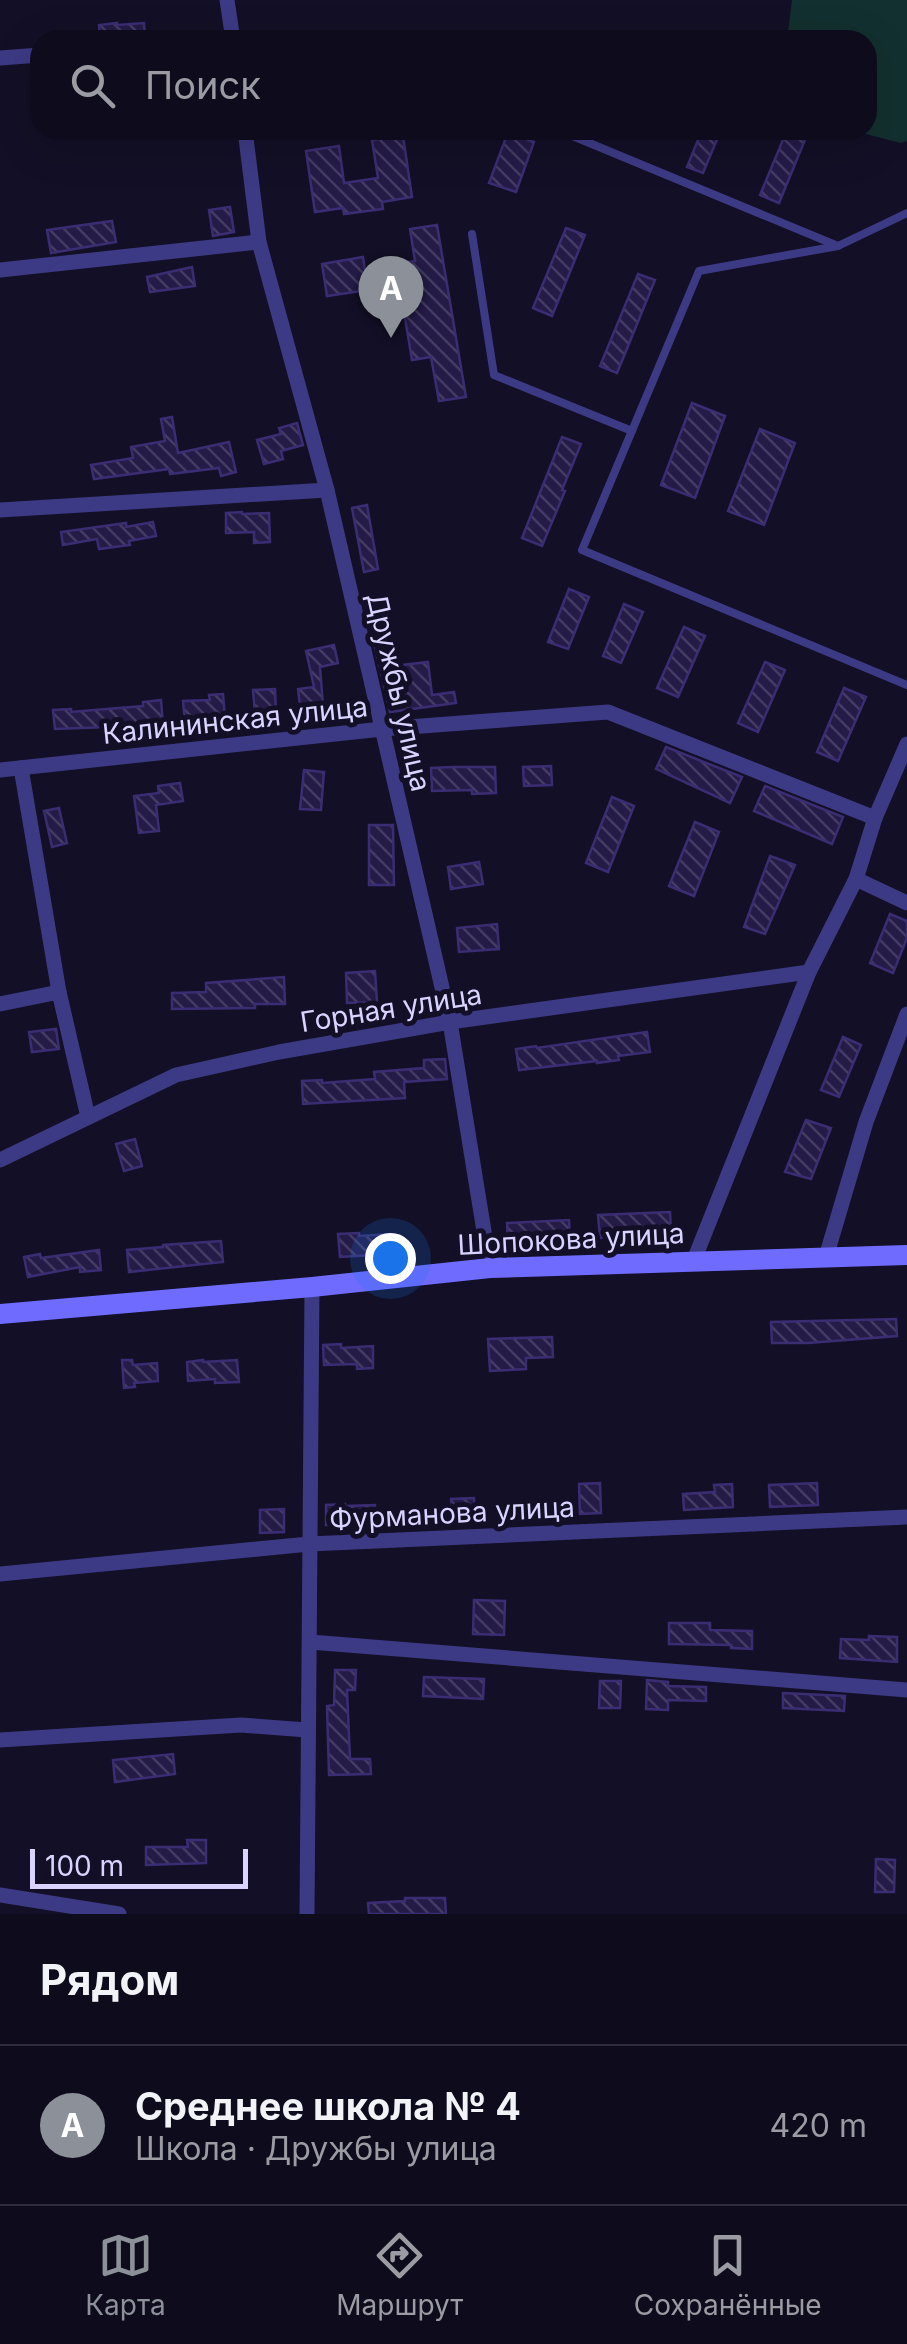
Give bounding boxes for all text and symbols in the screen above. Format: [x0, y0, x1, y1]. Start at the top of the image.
search box [30, 30, 877, 140]
icon: search [65, 58, 120, 113]
text: Поиск [145, 62, 261, 108]
pin: A [358, 255, 424, 338]
street label: Дружбы улица [360, 589, 438, 795]
street label: Калининская улица [101, 689, 369, 751]
street label: Горная улица [298, 977, 484, 1039]
street label: Шопокова улица [457, 1216, 685, 1262]
your location [365, 1233, 416, 1284]
street label: Фурманова улица [328, 1490, 576, 1536]
scale bar [30, 1844, 248, 1888]
text: 100 m [45, 1849, 124, 1883]
text: Рядом [40, 1954, 179, 2005]
text: Среднее школа № 4 [135, 2083, 521, 2129]
text: A [61, 2106, 84, 2145]
text: 420 m [770, 2106, 867, 2145]
text: Школа · Дружбы улица [135, 2129, 497, 2168]
tab: Карта [85, 2228, 166, 2322]
tab: Маршрут [336, 2228, 463, 2322]
tab: Сохранённые [634, 2228, 822, 2322]

